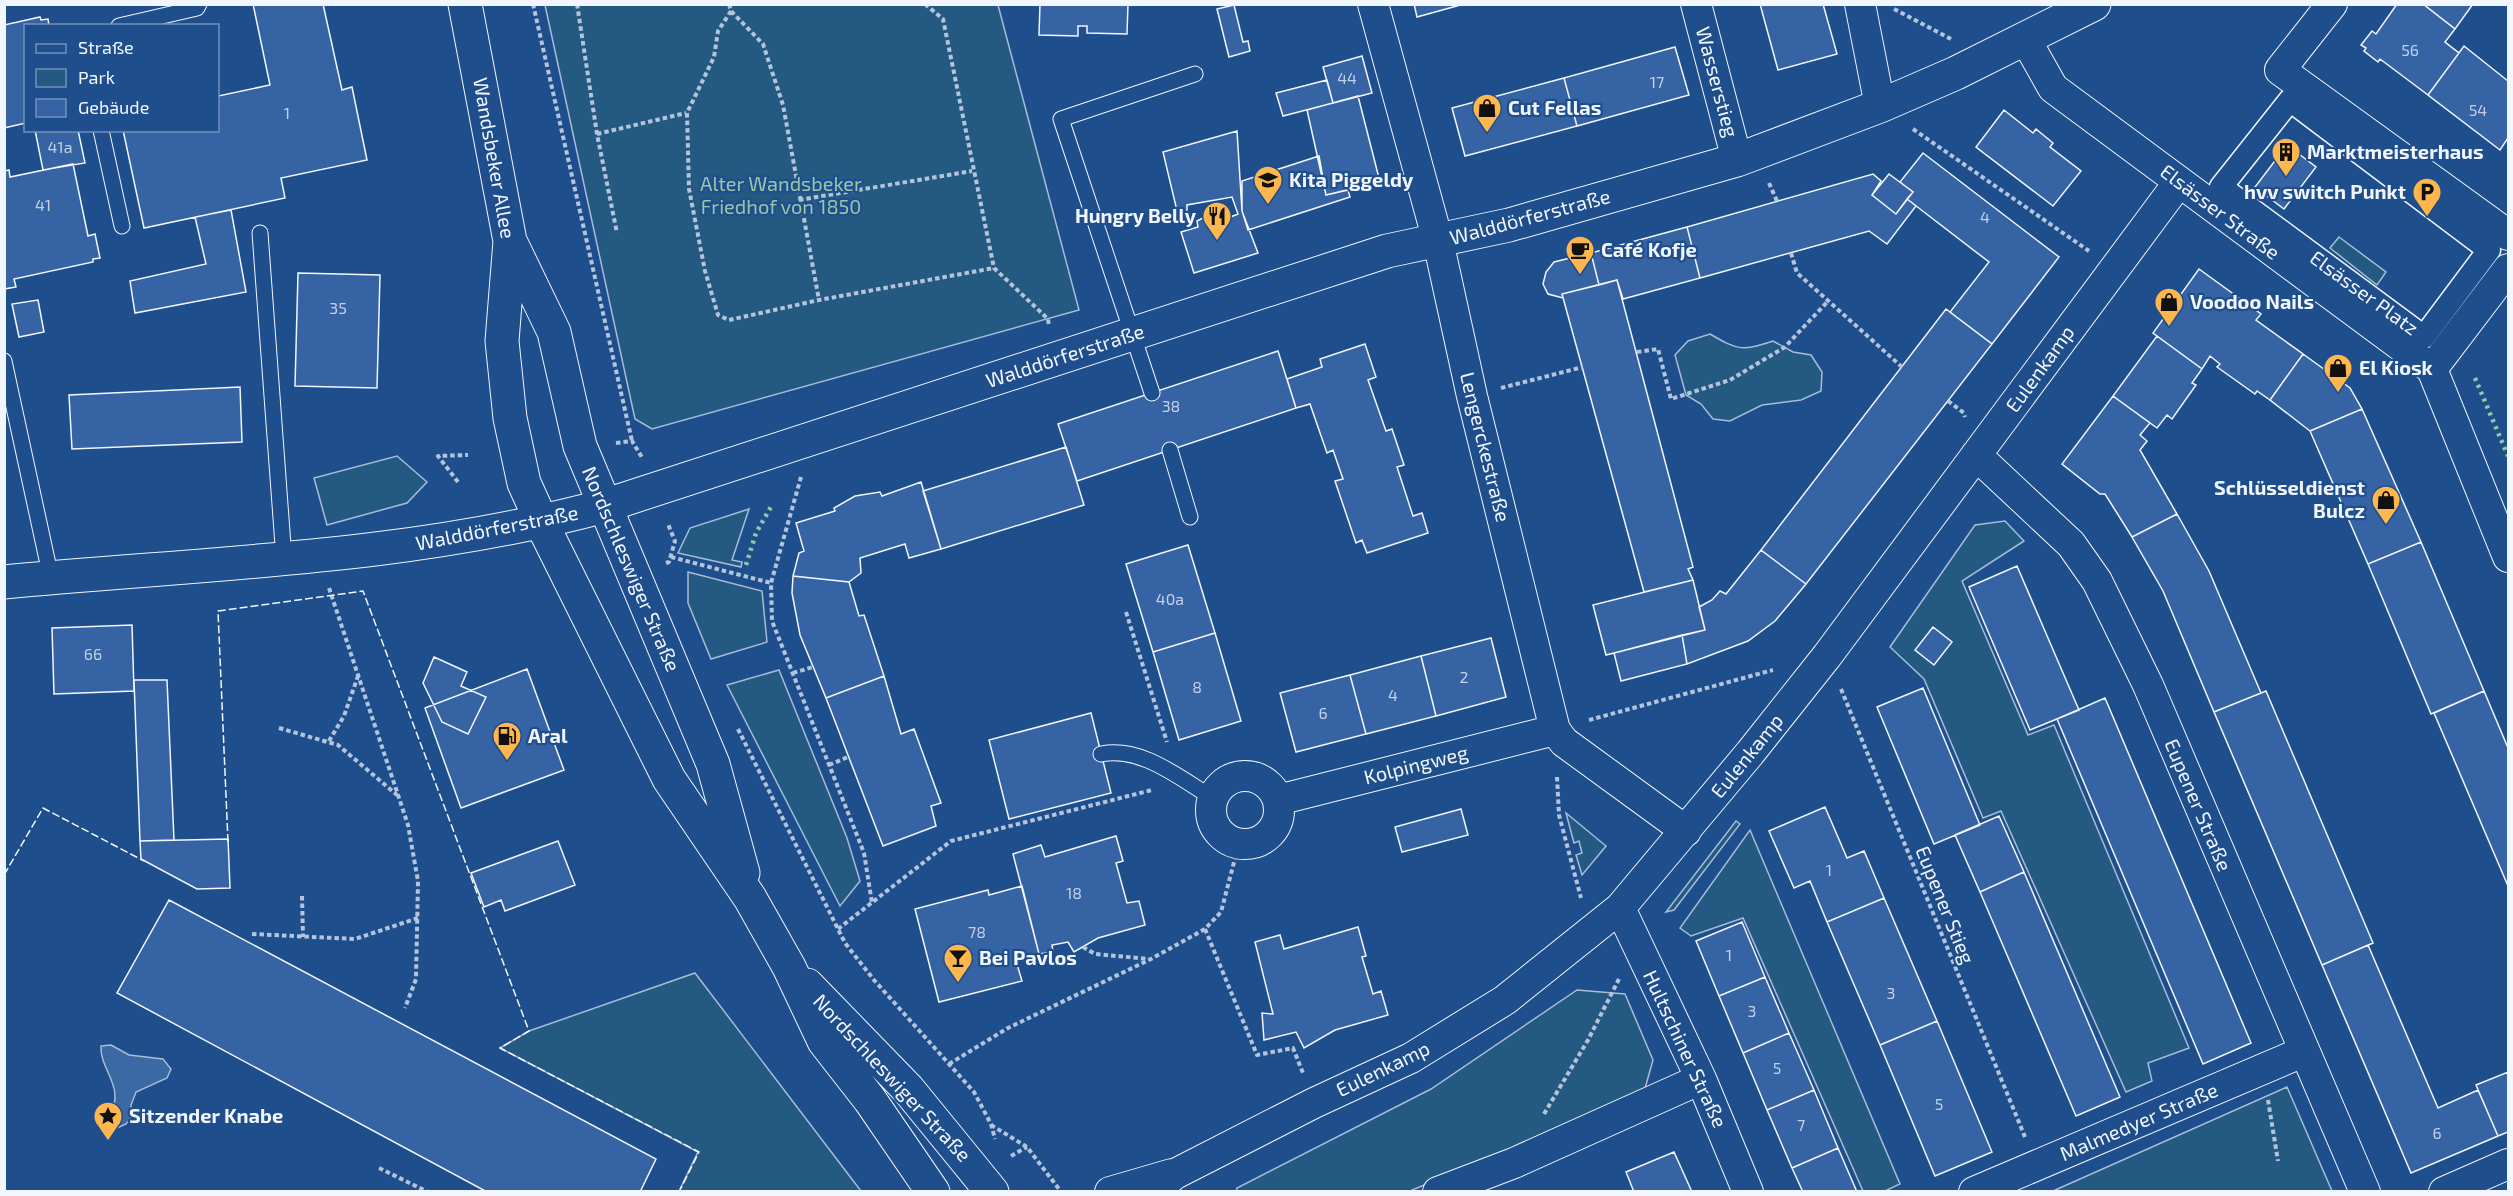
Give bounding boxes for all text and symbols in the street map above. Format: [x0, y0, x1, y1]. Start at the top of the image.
legend [24, 24, 219, 132]
street label: Wasserstieg [1692, 24, 1744, 140]
text: Straße [78, 36, 134, 58]
house number: 56 [2401, 40, 2419, 59]
text: Park [78, 66, 115, 88]
house number: 44 [1337, 68, 1357, 87]
house number: 17 [1650, 72, 1664, 91]
street label: Wandsbeker Allee [469, 75, 521, 240]
shop icon: Cut Fellas [1471, 92, 1503, 134]
place label: Cut Fellas [1508, 95, 1601, 119]
text: Gebäude [78, 96, 149, 118]
house number: 54 [2469, 100, 2487, 119]
house number: 1 [284, 103, 290, 122]
building icon: Marktmeisterhaus [2270, 136, 2302, 178]
house number: 41a [48, 137, 73, 156]
place label: Marktmeisterhaus [2307, 139, 2484, 163]
street label: Elsässer Straße [2156, 158, 2285, 264]
school or university icon: Kita Piggeldy [1252, 164, 1284, 206]
place label: Kita Piggeldy [1289, 167, 1414, 192]
park label: Alter Wandsbeker Friedhof von 1850 [700, 171, 862, 218]
parking icon: hvv switch Punkt [2411, 176, 2443, 218]
place label: hvv switch Punkt [2244, 179, 2406, 203]
street label: Walddörferstraße [1447, 183, 1613, 249]
house number: 41 [35, 195, 51, 214]
restaurant icon: Hungry Belly [1201, 200, 1233, 242]
place label: Hungry Belly [1075, 203, 1197, 228]
house number: 4 [1980, 207, 1990, 226]
cafe icon: Café Kofje [1564, 234, 1596, 276]
place label: Café Kofje [1601, 237, 1697, 261]
street label: Elsässer Platz [2306, 245, 2423, 340]
shop icon: Voodoo Nails [2153, 286, 2185, 328]
place label: Voodoo Nails [2190, 289, 2314, 313]
house number: 35 [329, 298, 347, 317]
street label: Walddörferstraße [982, 318, 1147, 392]
street label: Eulenkamp [2000, 320, 2079, 416]
shop icon: El Kiosk [2322, 352, 2354, 394]
place label: El Kiosk [2359, 355, 2434, 379]
street label: Lengerckestraße [1456, 369, 1516, 524]
house number: 38 [1162, 396, 1180, 415]
street label: Nordschleswiger Straße [578, 462, 686, 675]
place label: Schlüsseldienst Bulcz [2214, 475, 2365, 522]
shop icon: Schlüsseldienst Bulcz [2370, 484, 2402, 526]
street label: Walddörferstraße [413, 499, 580, 555]
house number: 40a [1156, 589, 1184, 608]
house number: 66 [84, 644, 102, 663]
house number: 2 [1460, 667, 1469, 686]
house number: 8 [1192, 677, 1202, 696]
house number: 4 [1388, 685, 1398, 704]
house number: 6 [1318, 703, 1328, 722]
street label: Eulenkamp [1705, 709, 1787, 802]
fuel station icon: Aral [491, 720, 523, 762]
place label: Aral [528, 723, 568, 747]
street label: Eupener Straße [2160, 735, 2238, 874]
street label: Kolpingweg [1361, 740, 1470, 789]
street label: Eupener Stieg [1911, 842, 1980, 967]
house number: 1 [1826, 860, 1832, 879]
house number: 18 [1066, 883, 1082, 902]
house number: 78 [968, 922, 986, 941]
bar icon: Bei Pavlos [942, 942, 974, 984]
place label: Bei Pavlos [979, 945, 1077, 969]
house number: 1 [1726, 945, 1732, 964]
street label: Hultschiner Straße [1639, 966, 1733, 1131]
house number: 3 [1887, 983, 1895, 1002]
street label: Nordschleswiger Straße [809, 989, 977, 1166]
house number: 3 [1748, 1001, 1756, 1020]
street label: Eulenkamp [1332, 1035, 1433, 1101]
house number: 5 [1773, 1058, 1781, 1077]
street label: Malmedyer Straße [2056, 1077, 2221, 1165]
house number: 5 [1935, 1094, 1943, 1113]
place icon: Sitzender Knabe [92, 1100, 124, 1142]
place label: Sitzender Knabe [129, 1103, 283, 1127]
house number: 7 [1797, 1115, 1805, 1134]
house number: 6 [2432, 1123, 2442, 1142]

